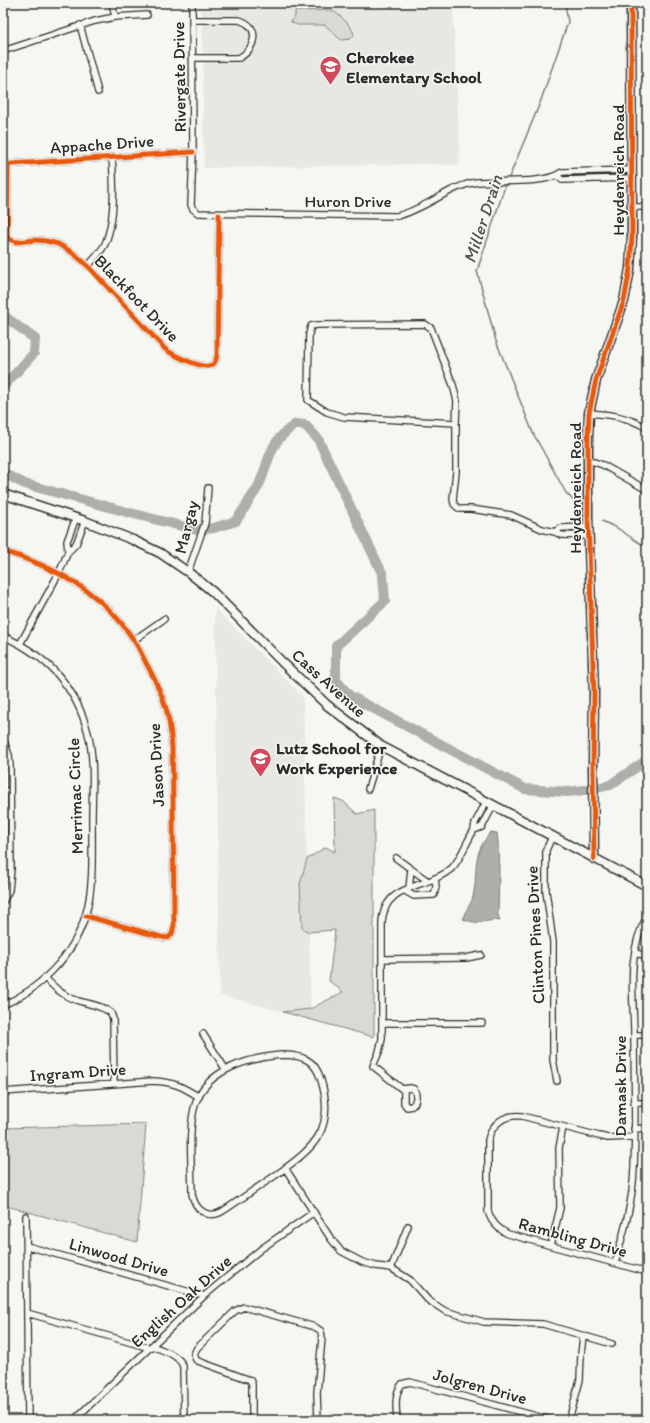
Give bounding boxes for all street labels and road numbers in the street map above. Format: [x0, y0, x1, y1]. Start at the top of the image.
street label: Rivergate Drive [168, 21, 190, 133]
street label: Heydenreich Road [608, 104, 628, 236]
street label: Appache Drive [49, 130, 155, 158]
street label: Huron Drive [304, 191, 392, 211]
street label: Blackfoot Drive [90, 250, 184, 346]
street label: Heydenreich Road [565, 422, 585, 554]
street label: Margay [170, 498, 202, 556]
street label: Cass Avenue [288, 645, 370, 721]
street label: Jason Drive [144, 723, 168, 807]
street label: Merrimac Circle [63, 737, 87, 855]
street label: Clinton Pines Drive [521, 865, 549, 1005]
street label: Damask Drive [610, 1035, 630, 1137]
street label: Ingram Drive [29, 1059, 127, 1085]
street label: Rambling Drive [516, 1213, 630, 1261]
street label: Linwood Drive [67, 1233, 171, 1281]
street label: English Oak Drive [127, 1251, 235, 1351]
street label: Jolgren Drive [431, 1364, 529, 1408]

